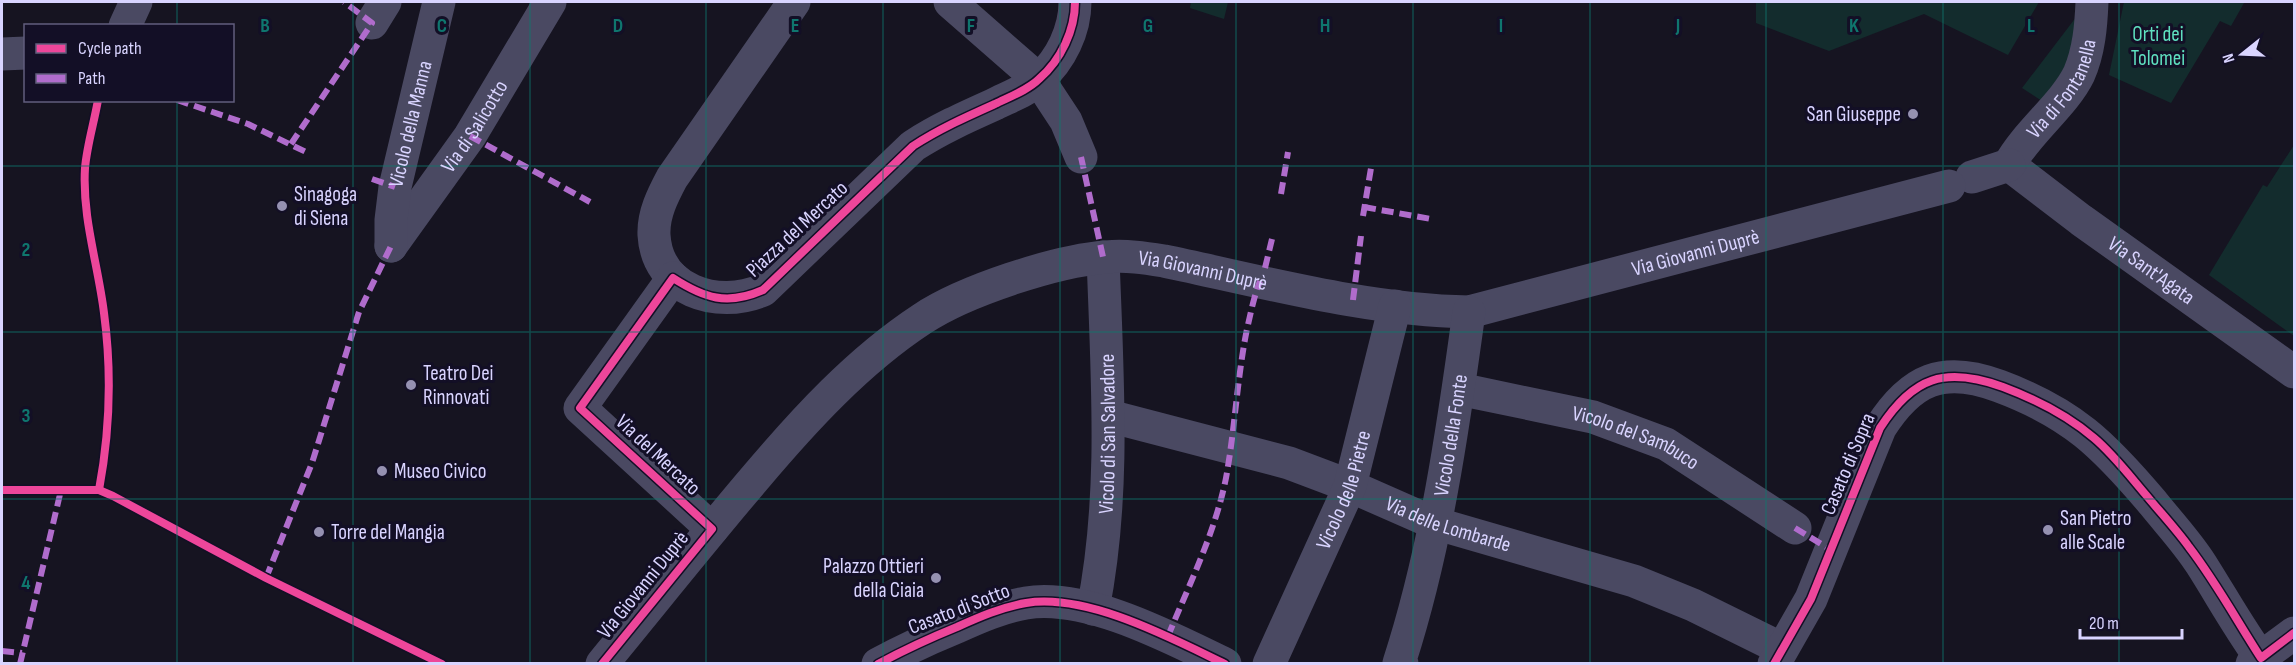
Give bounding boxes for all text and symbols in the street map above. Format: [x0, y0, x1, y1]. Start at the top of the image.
text: B [260, 14, 270, 38]
text: C [437, 14, 447, 38]
text: D [613, 14, 623, 38]
text: E [791, 14, 799, 38]
text: F [967, 14, 975, 38]
text: G [1143, 14, 1153, 38]
text: H [1320, 14, 1330, 38]
text: I [1499, 14, 1503, 38]
text: J [1675, 14, 1680, 38]
text: K [1849, 14, 1859, 38]
text: L [2027, 14, 2035, 38]
park label: Orti dei Tolomei [2131, 22, 2185, 71]
legend [24, 24, 234, 102]
north arrow [2212, 24, 2272, 84]
street label: Via di Fontanella [2021, 37, 2101, 143]
text: Cycle path [78, 38, 142, 59]
text: N [2219, 51, 2240, 65]
street label: Vicolo della Manna [383, 58, 437, 190]
text: Path [78, 68, 106, 89]
street label: Via di Salicotto [436, 76, 513, 177]
place label: San Giuseppe [1807, 102, 1901, 127]
marker: San Giuseppe [1906, 107, 1920, 121]
street label: Piazza del Mercato [741, 176, 853, 282]
place label: Sinagoga di Siena [294, 182, 357, 231]
marker: Sinagoga di Siena [275, 199, 289, 213]
street label: Via Giovanni Duprè [1629, 224, 1762, 281]
street label: Via Sant'Agata [2103, 231, 2200, 310]
text: 2 [22, 238, 30, 262]
street label: Via Giovanni Duprè [1137, 245, 1270, 296]
street label: Vicolo di San Salvadore [1093, 353, 1121, 515]
place label: Teatro Dei Rinnovati [423, 361, 494, 410]
street label: Vicolo della Fonte [1428, 373, 1473, 498]
marker: Teatro Dei Rinnovati [404, 378, 418, 392]
street label: Vicolo del Sambuco [1570, 400, 1704, 475]
text: 3 [22, 404, 31, 428]
street label: Via del Mercato [610, 409, 706, 501]
street label: Casato di Sopra [1815, 409, 1881, 519]
street label: Vicolo delle Pietre [1310, 428, 1376, 553]
place label: Museo Civico [394, 459, 486, 484]
marker: Museo Civico [375, 464, 389, 478]
street label: Via delle Lombarde [1382, 491, 1514, 557]
place label: San Pietro alle Scale [2060, 506, 2131, 555]
place label: Torre del Mangia [331, 520, 445, 545]
marker: San Pietro alle Scale [2041, 523, 2055, 537]
marker: Torre del Mangia [312, 525, 326, 539]
street label: Via Giovanni Duprè [592, 526, 694, 644]
place label: Palazzo Ottieri della Ciaia [823, 554, 924, 603]
text: 4 [21, 571, 31, 595]
marker: Palazzo Ottieri della Ciaia [929, 571, 943, 585]
street label: Casato di Sotto [905, 578, 1013, 640]
scale bar [2080, 602, 2182, 640]
text: 20 m [2089, 613, 2119, 634]

